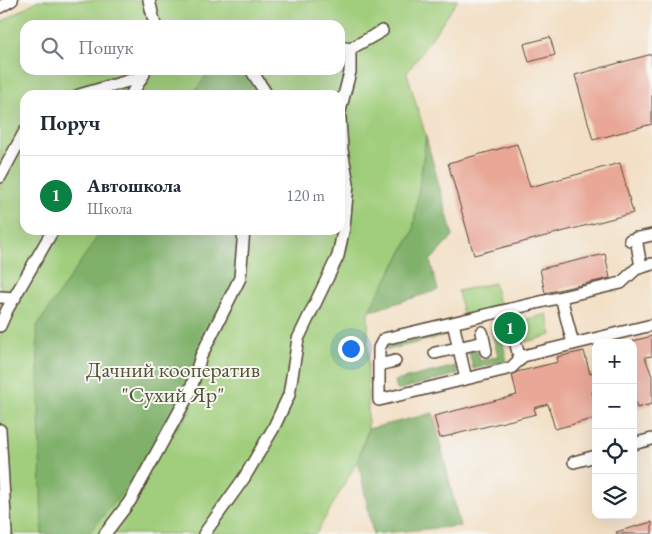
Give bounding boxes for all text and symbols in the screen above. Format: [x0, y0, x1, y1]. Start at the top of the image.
search box [20, 20, 345, 75]
icon: search [38, 34, 66, 62]
text: Пошук [78, 35, 134, 60]
text: Поруч [40, 109, 100, 136]
text: Автошкола [87, 173, 181, 198]
text: 1 [52, 185, 60, 206]
text: 120 m [286, 185, 325, 206]
text: Школа [87, 198, 132, 219]
pin: 1 [494, 309, 526, 347]
your location [338, 336, 364, 362]
map controls [592, 339, 637, 519]
button: + [592, 339, 637, 384]
park label: Дачний кооператив "Сухий Яр" [86, 355, 260, 409]
button: − [592, 384, 637, 429]
button: locate [592, 429, 637, 474]
button: layers [592, 474, 637, 519]

